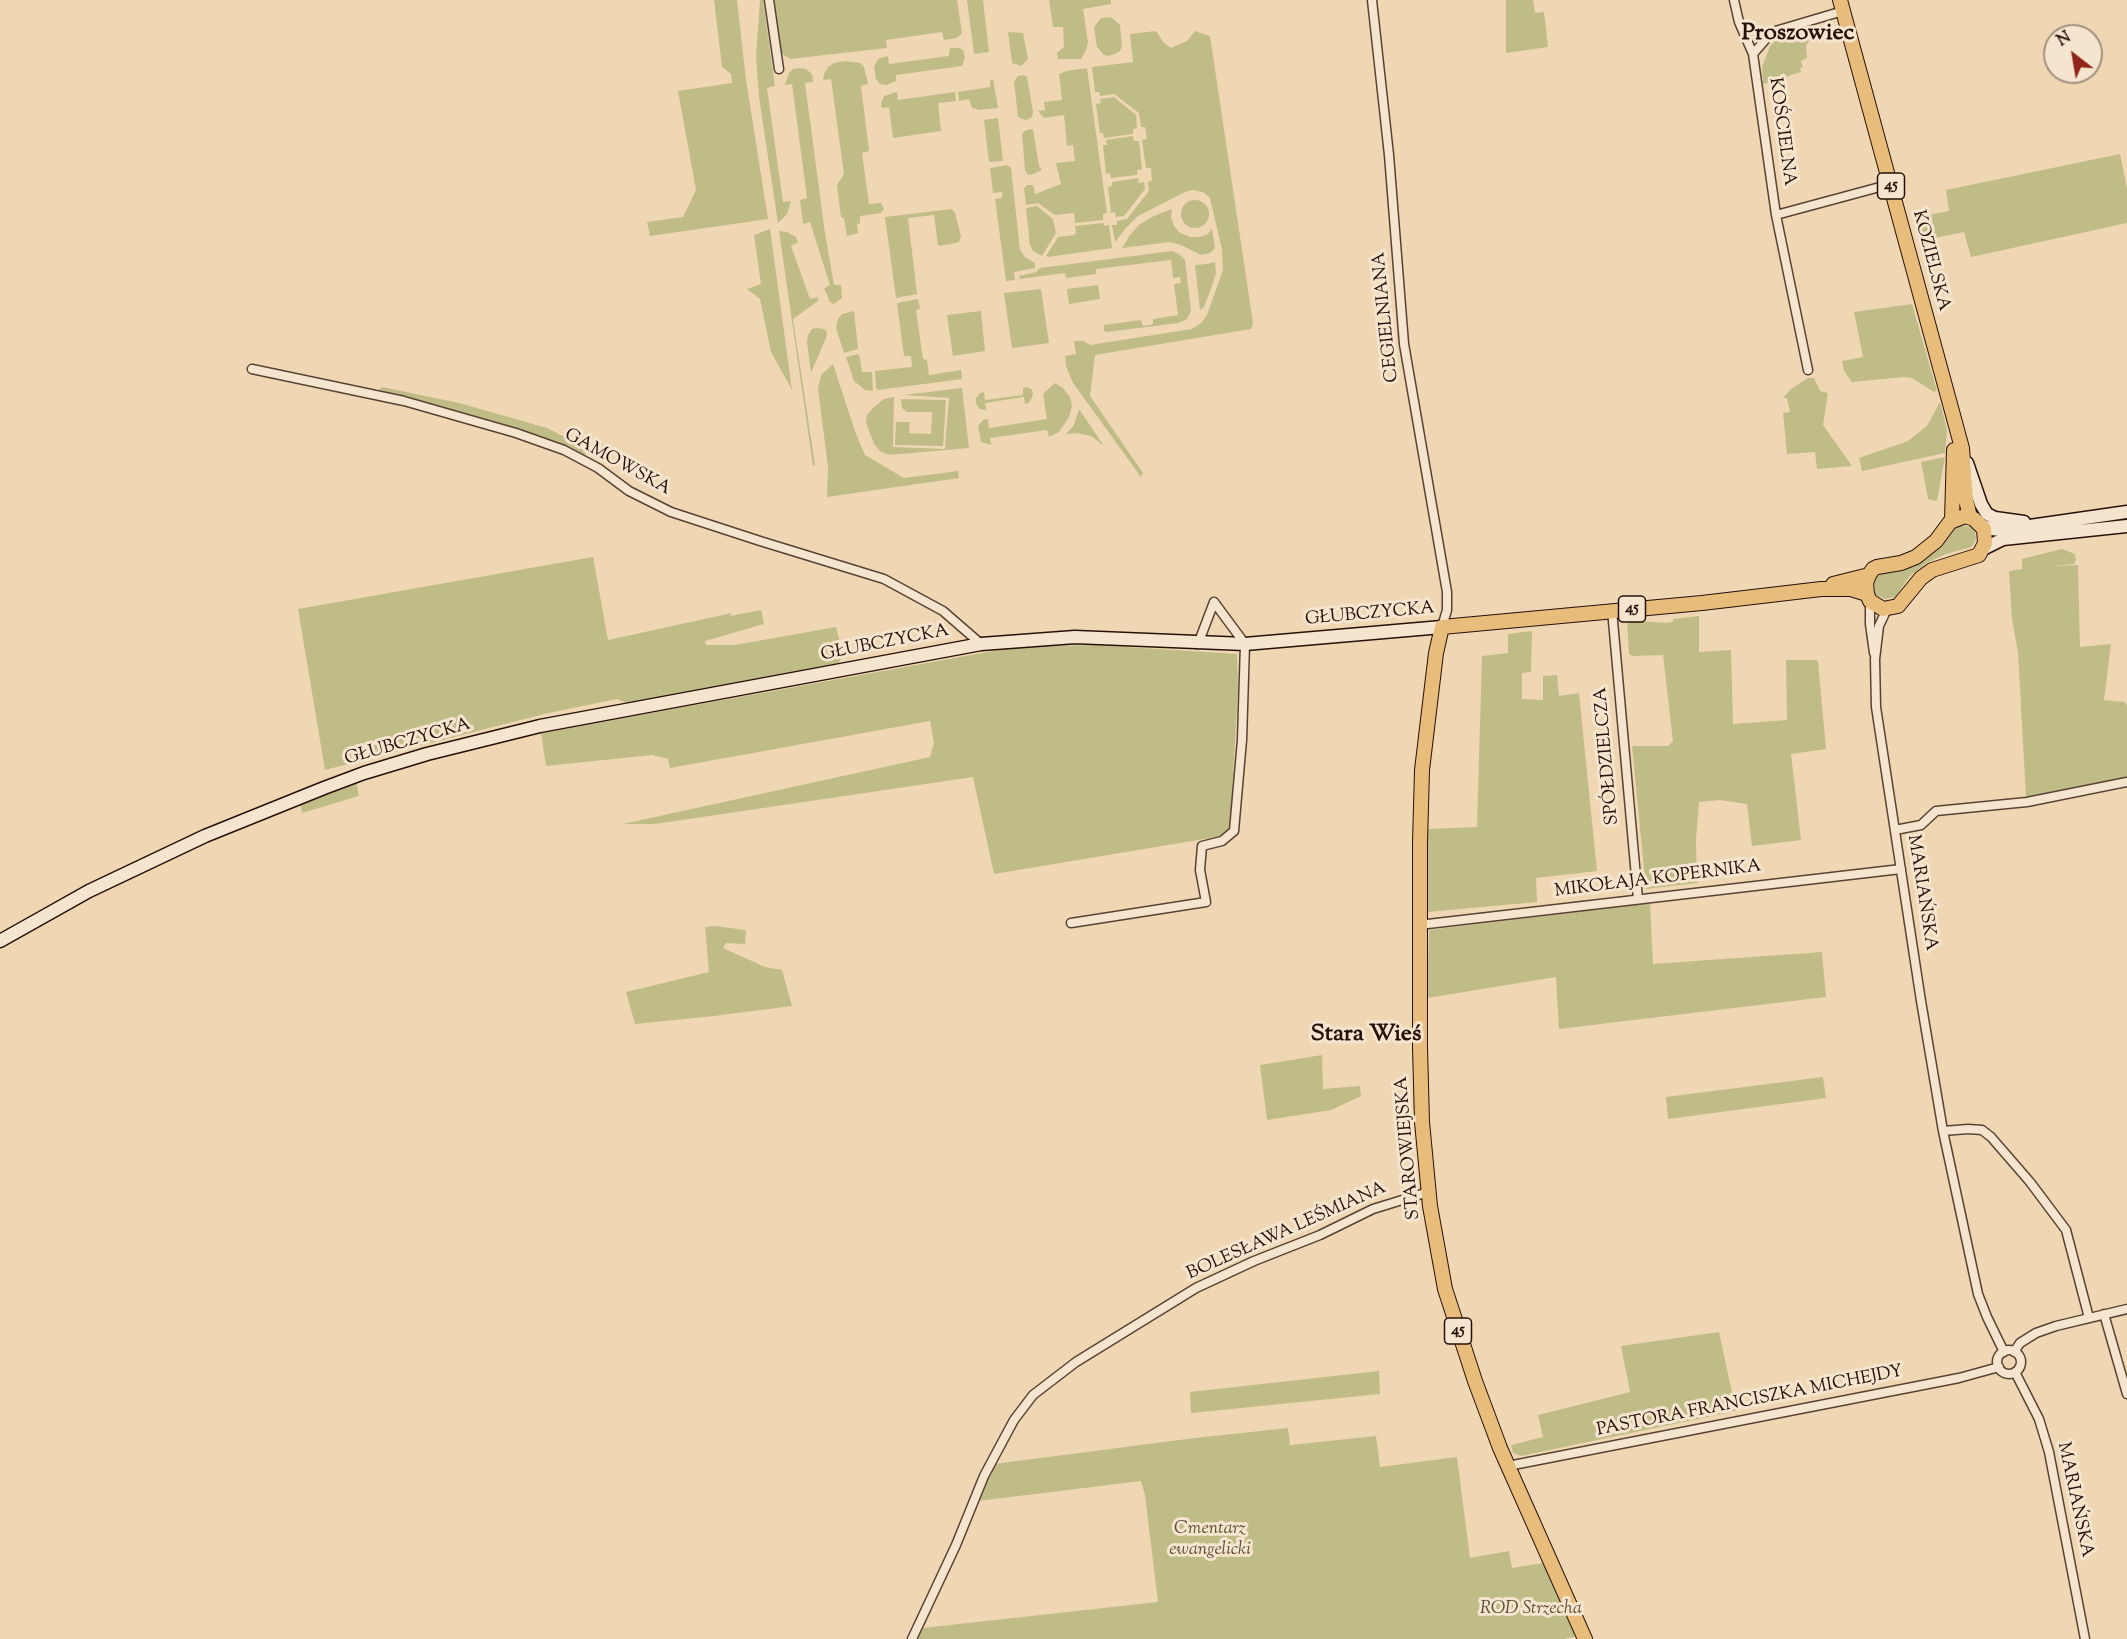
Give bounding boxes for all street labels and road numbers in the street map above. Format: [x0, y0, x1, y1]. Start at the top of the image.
street label: KOŚCIELNA [1763, 76, 1799, 188]
road number: 45 [1878, 173, 1904, 199]
street label: KOZIELSKA [1906, 208, 1954, 314]
street label: CEGIELNIANA [1369, 251, 1405, 383]
street label: GAMOWSKA [560, 425, 674, 501]
road number: 45 [1618, 596, 1646, 622]
street label: GŁUBCZYCKA [1304, 599, 1436, 631]
street label: GŁUBCZYCKA [819, 621, 951, 667]
street label: SPÓŁDZIELCZA [1591, 686, 1625, 826]
street label: GŁUBCZYCKA [342, 715, 474, 771]
street label: MARIAŃSKA [1901, 833, 1941, 953]
street label: MIKOŁAJA KOPERNIKA [1553, 857, 1763, 903]
street label: STAROWIEJSKA [1392, 1075, 1426, 1221]
street label: BOLESŁAWA LEŚMIANA [1184, 1178, 1390, 1286]
road number: 45 [1444, 1318, 1472, 1344]
street label: PASTORA FRANCISZKA MICHEJDY [1595, 1362, 1905, 1442]
street label: MARIAŃSKA [2051, 1440, 2097, 1560]

